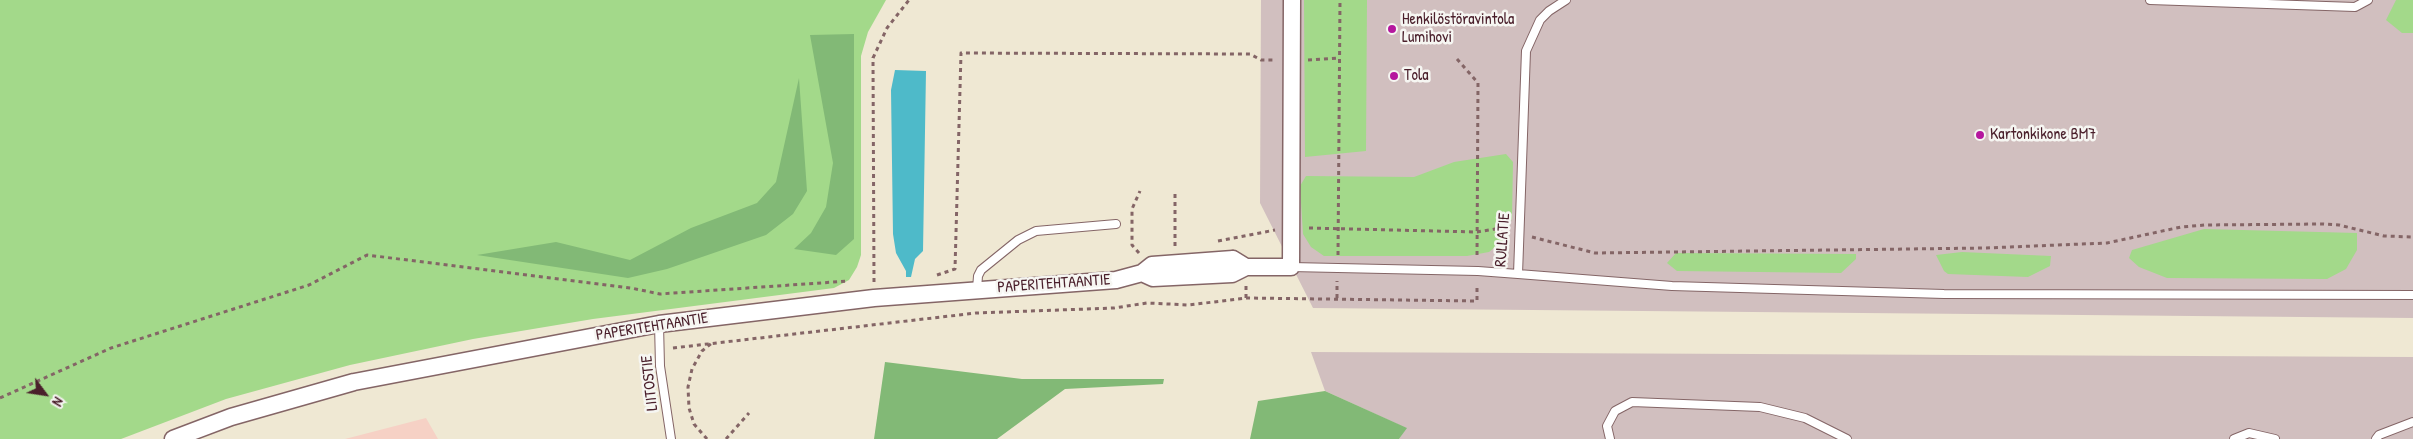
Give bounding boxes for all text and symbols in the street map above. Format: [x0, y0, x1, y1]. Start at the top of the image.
place label: Henkilöstöravintola Lumihovi [1402, 10, 1514, 48]
marker: Henkilöstöravintola Lumihovi [1386, 23, 1398, 35]
place label: Tola [1404, 66, 1428, 86]
marker: Tola [1388, 70, 1400, 82]
place label: Kartonkikone BM7 [1990, 125, 2096, 145]
marker: Kartonkikone BM7 [1974, 129, 1986, 141]
street label: RULLATIE [1492, 212, 1514, 268]
street label: PAPERITEHTAANTIE [997, 270, 1111, 298]
street label: PAPERITEHTAANTIE [595, 309, 709, 345]
street label: LIITOSTIE [638, 354, 662, 412]
north arrow [20, 369, 70, 419]
text: N [48, 394, 68, 410]

